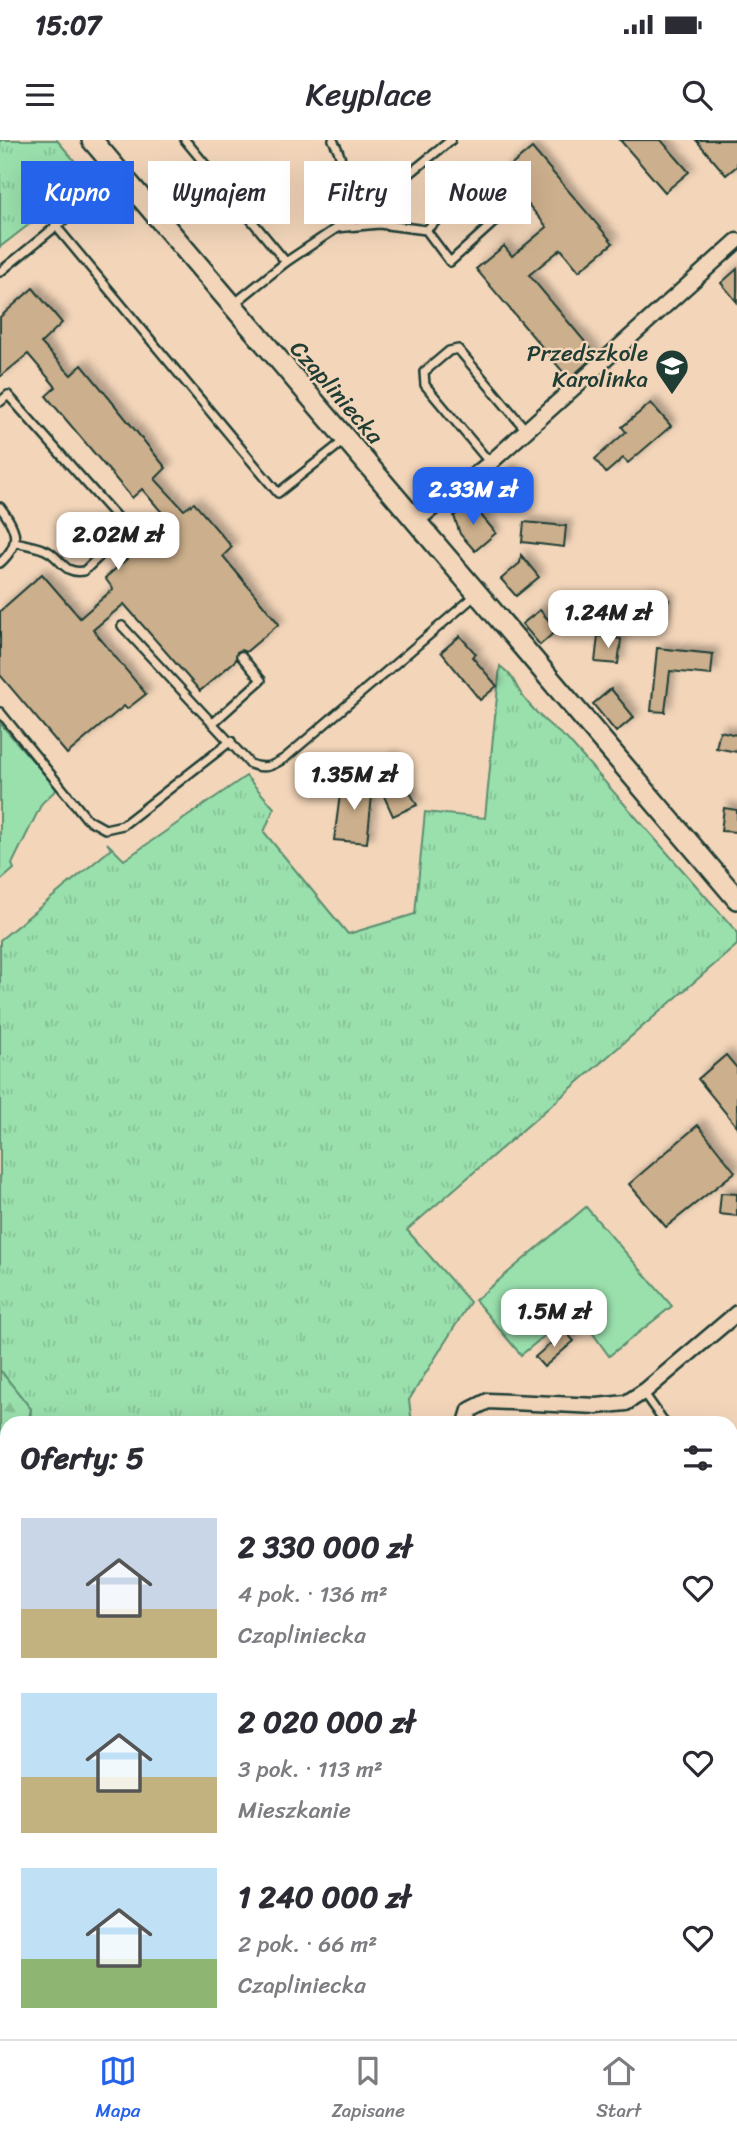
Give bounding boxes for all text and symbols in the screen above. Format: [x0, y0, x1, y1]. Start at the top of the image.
text: 15:07 [35, 2, 101, 48]
text: Keyplace [306, 66, 431, 123]
icon: menu [21, 76, 59, 114]
icon: search [678, 76, 716, 114]
chip: Kupno [21, 161, 134, 224]
chip: Wynajem [148, 161, 290, 224]
chip: Filtry [304, 161, 411, 224]
chip: Nowe [425, 161, 531, 224]
street label: Czapliniecka [279, 331, 394, 454]
place label: Przedszkole Karolinka [527, 333, 648, 400]
school or university icon: Przedszkole Karolinka [653, 347, 691, 396]
pin: 2.33M zł [401, 468, 545, 527]
text: 2.33M zł [429, 469, 517, 510]
pin: 2.02M zł [46, 512, 190, 572]
text: 2.02M zł [72, 514, 164, 555]
pin: 1.24M zł [536, 590, 680, 650]
text: 1.24M zł [564, 592, 652, 633]
pin: 1.35M zł [282, 752, 426, 812]
text: 1.35M zł [311, 754, 397, 795]
pin: 1.5M zł [489, 1290, 619, 1349]
text: 1.5M zł [517, 1291, 591, 1332]
text: Oferty: 5 [21, 1431, 144, 1485]
icon: filters [679, 1439, 717, 1477]
text: 2 330 000 zł [238, 1520, 412, 1574]
icon: home [77, 1546, 161, 1630]
icon: heart [679, 1569, 717, 1607]
text: 4 pok. · 136 m² [238, 1574, 388, 1615]
text: Czapliniecka [238, 1615, 366, 1656]
text: 2 020 000 zł [238, 1695, 415, 1749]
icon: home [77, 1721, 161, 1805]
icon: heart [679, 1744, 717, 1782]
text: 3 pok. · 113 m² [238, 1749, 383, 1790]
text: Mieszkanie [238, 1790, 351, 1831]
text: 1 240 000 zł [238, 1870, 410, 1924]
icon: home [77, 1896, 161, 1980]
icon: heart [679, 1919, 717, 1957]
text: 2 pok. · 66 m² [238, 1924, 377, 1965]
text: Czapliniecka [238, 1965, 366, 2006]
tab: Mapa [96, 2052, 140, 2127]
tab: Zapisane [331, 2052, 405, 2127]
tab: Start [596, 2052, 641, 2127]

